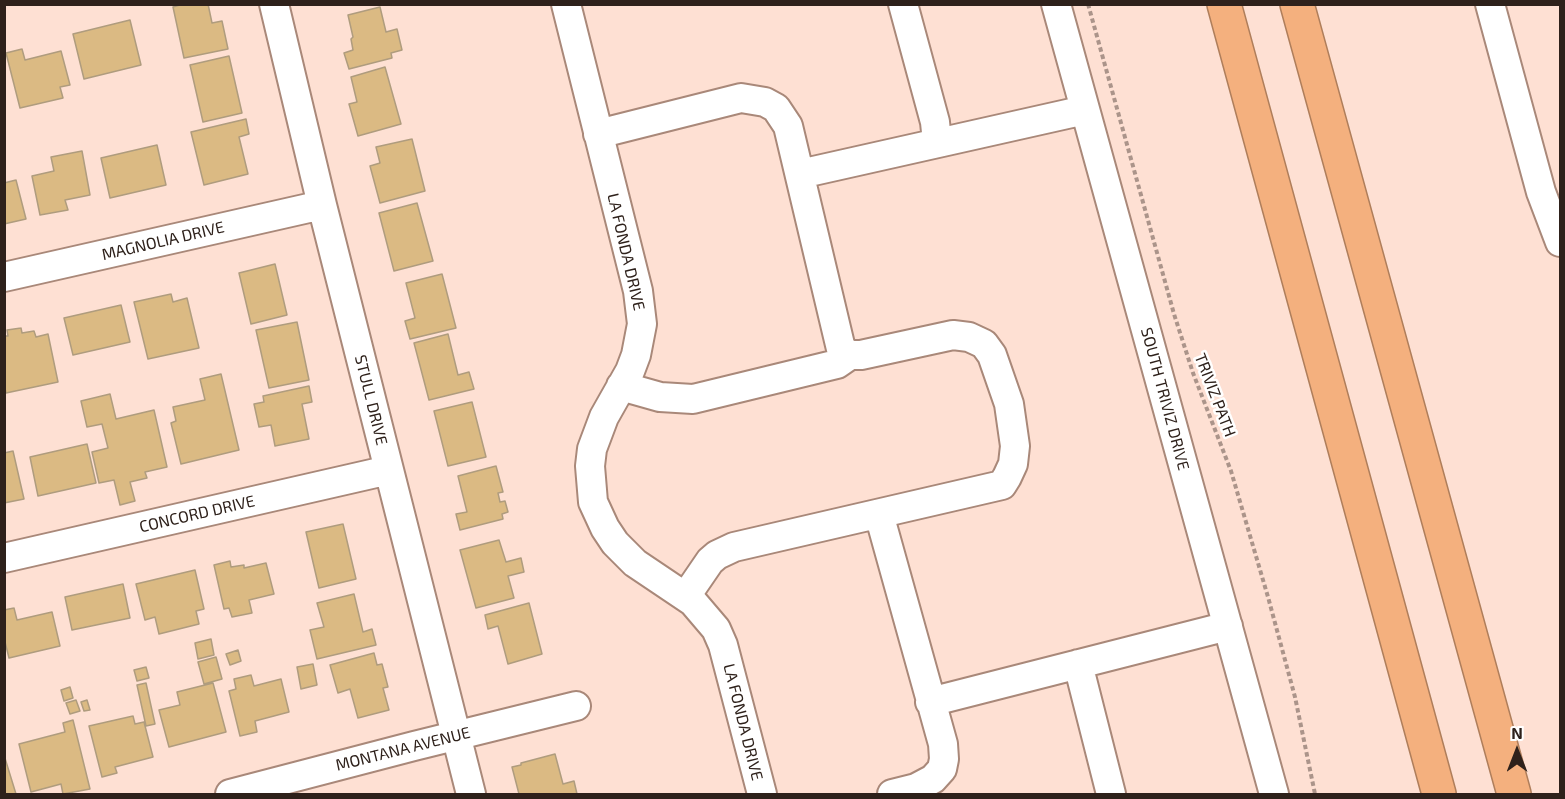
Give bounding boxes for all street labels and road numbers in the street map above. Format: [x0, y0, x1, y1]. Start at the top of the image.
street label: LA FONDA DRIVE [603, 192, 649, 312]
street label: MAGNOLIA DRIVE [100, 218, 226, 264]
street label: SOUTH TRIVIZ DRIVE [1137, 325, 1193, 473]
street label: TRIVIZ PATH [1190, 351, 1240, 439]
street label: STULL DRIVE [351, 353, 391, 447]
street label: CONCORD DRIVE [137, 491, 257, 537]
street label: LA FONDA DRIVE [719, 662, 767, 782]
street label: MONTANA AVENUE [334, 723, 472, 775]

